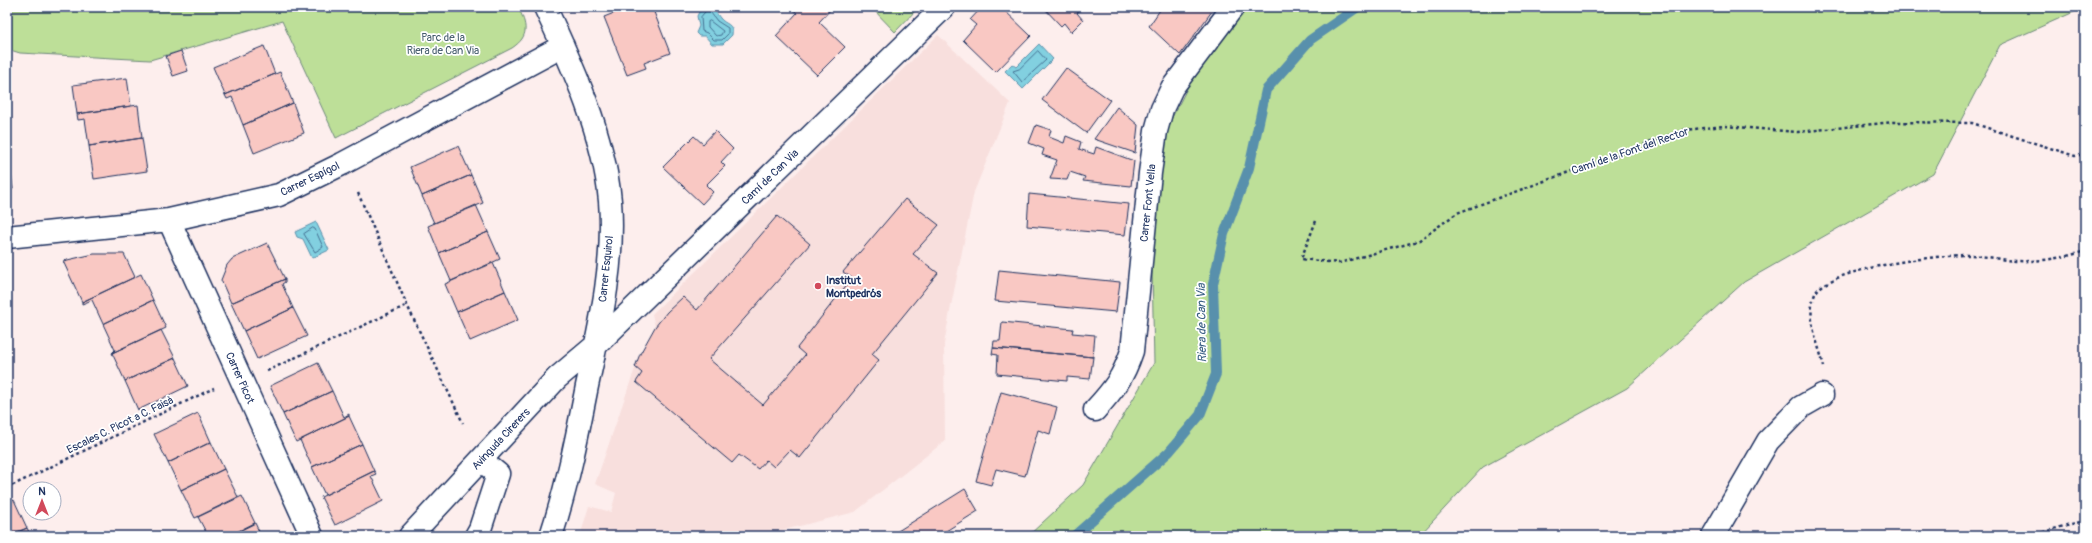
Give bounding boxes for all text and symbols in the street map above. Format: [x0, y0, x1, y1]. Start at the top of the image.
park label: Parc de la Riera de Can Via [407, 31, 479, 57]
street label: Camí de la Font del Rector [1570, 125, 1690, 177]
street label: Camí de Can Via [739, 147, 801, 207]
street label: Carrer Espígol [278, 159, 342, 199]
street label: Carrer Font Vella [1137, 163, 1159, 243]
street label: Carrer Esquirol [596, 235, 616, 303]
place label: Institut Montpedrós [826, 274, 881, 300]
marker: Institut Montpedrós [813, 281, 823, 291]
water label: Riera de Can Via [1194, 282, 1210, 363]
street label: Carrer Picot [223, 350, 257, 406]
street label: Escales C. Picot a C. Faisà [65, 394, 175, 456]
street label: Avinguda Cirerers [469, 406, 533, 472]
north arrow [22, 481, 62, 521]
text: N [38, 485, 46, 498]

